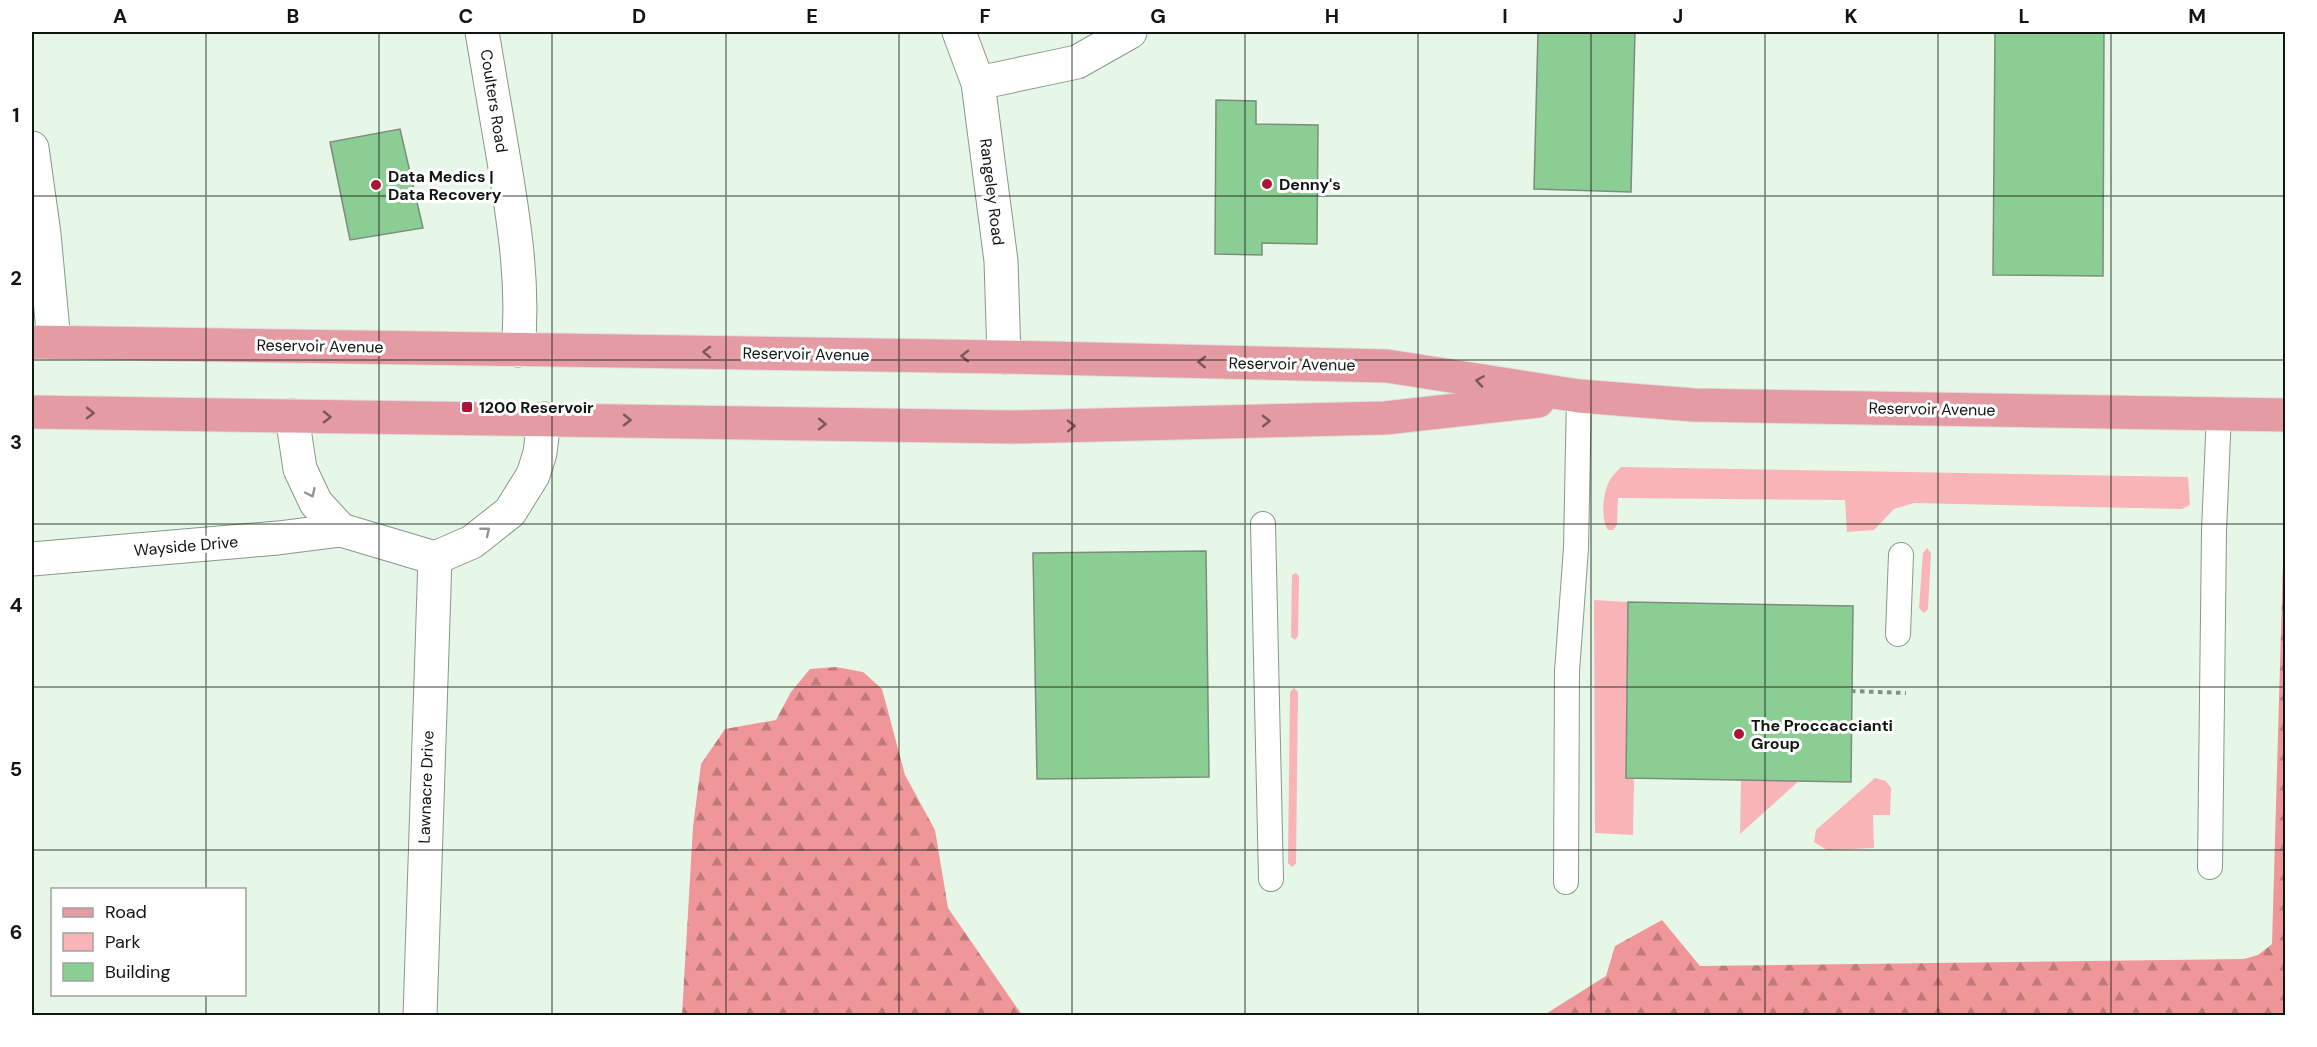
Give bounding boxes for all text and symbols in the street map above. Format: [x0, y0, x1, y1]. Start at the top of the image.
text: A [113, 3, 127, 29]
text: B [287, 3, 299, 29]
text: C [459, 3, 473, 29]
text: D [632, 3, 646, 29]
text: E [806, 3, 818, 29]
text: F [979, 3, 991, 29]
text: G [1150, 3, 1166, 29]
text: H [1325, 3, 1339, 29]
text: I [1502, 3, 1508, 29]
text: J [1673, 3, 1683, 29]
text: K [1844, 3, 1858, 29]
text: L [2018, 3, 2030, 29]
text: M [2188, 3, 2206, 29]
street label: Coulters Road [475, 48, 513, 154]
text: 1 [12, 102, 20, 128]
street label: Rangeley Road [975, 137, 1009, 247]
place label: Data Medics | Data Recovery [388, 166, 502, 205]
place label: Denny's [1279, 174, 1341, 195]
marker: Denny's [1260, 177, 1274, 191]
marker: Data Medics | Data Recovery [369, 178, 383, 192]
text: 2 [10, 265, 22, 291]
street label: Reservoir Avenue [256, 334, 384, 358]
street label: Reservoir Avenue [742, 342, 870, 366]
one-way arrow [702, 346, 711, 358]
one-way arrow [960, 350, 969, 362]
street label: Reservoir Avenue [1228, 352, 1356, 376]
one-way arrow [1197, 355, 1206, 368]
one-way arrow [1475, 375, 1484, 387]
place label: 1200 Reservoir [479, 397, 594, 418]
street label: Reservoir Avenue [1868, 397, 1996, 421]
marker: 1200 Reservoir [460, 400, 474, 414]
one-way arrow [85, 407, 94, 419]
one-way arrow [322, 410, 331, 423]
one-way arrow [622, 414, 631, 427]
one-way arrow [1261, 415, 1270, 428]
one-way arrow [817, 418, 826, 430]
one-way arrow [1066, 420, 1075, 432]
text: 3 [10, 429, 22, 455]
one-way arrow [304, 486, 316, 497]
one-way arrow [479, 527, 490, 538]
street label: Wayside Drive [133, 531, 239, 561]
text: 4 [10, 592, 23, 618]
place label: The Proccaccianti Group [1751, 715, 1893, 754]
marker: The Proccaccianti Group [1732, 727, 1746, 741]
street label: Lawnacre Drive [414, 730, 438, 844]
text: 5 [10, 756, 22, 782]
legend [51, 888, 246, 996]
text: Road [105, 900, 147, 924]
text: 6 [10, 919, 22, 945]
text: Park [105, 930, 141, 954]
text: Building [105, 960, 170, 984]

